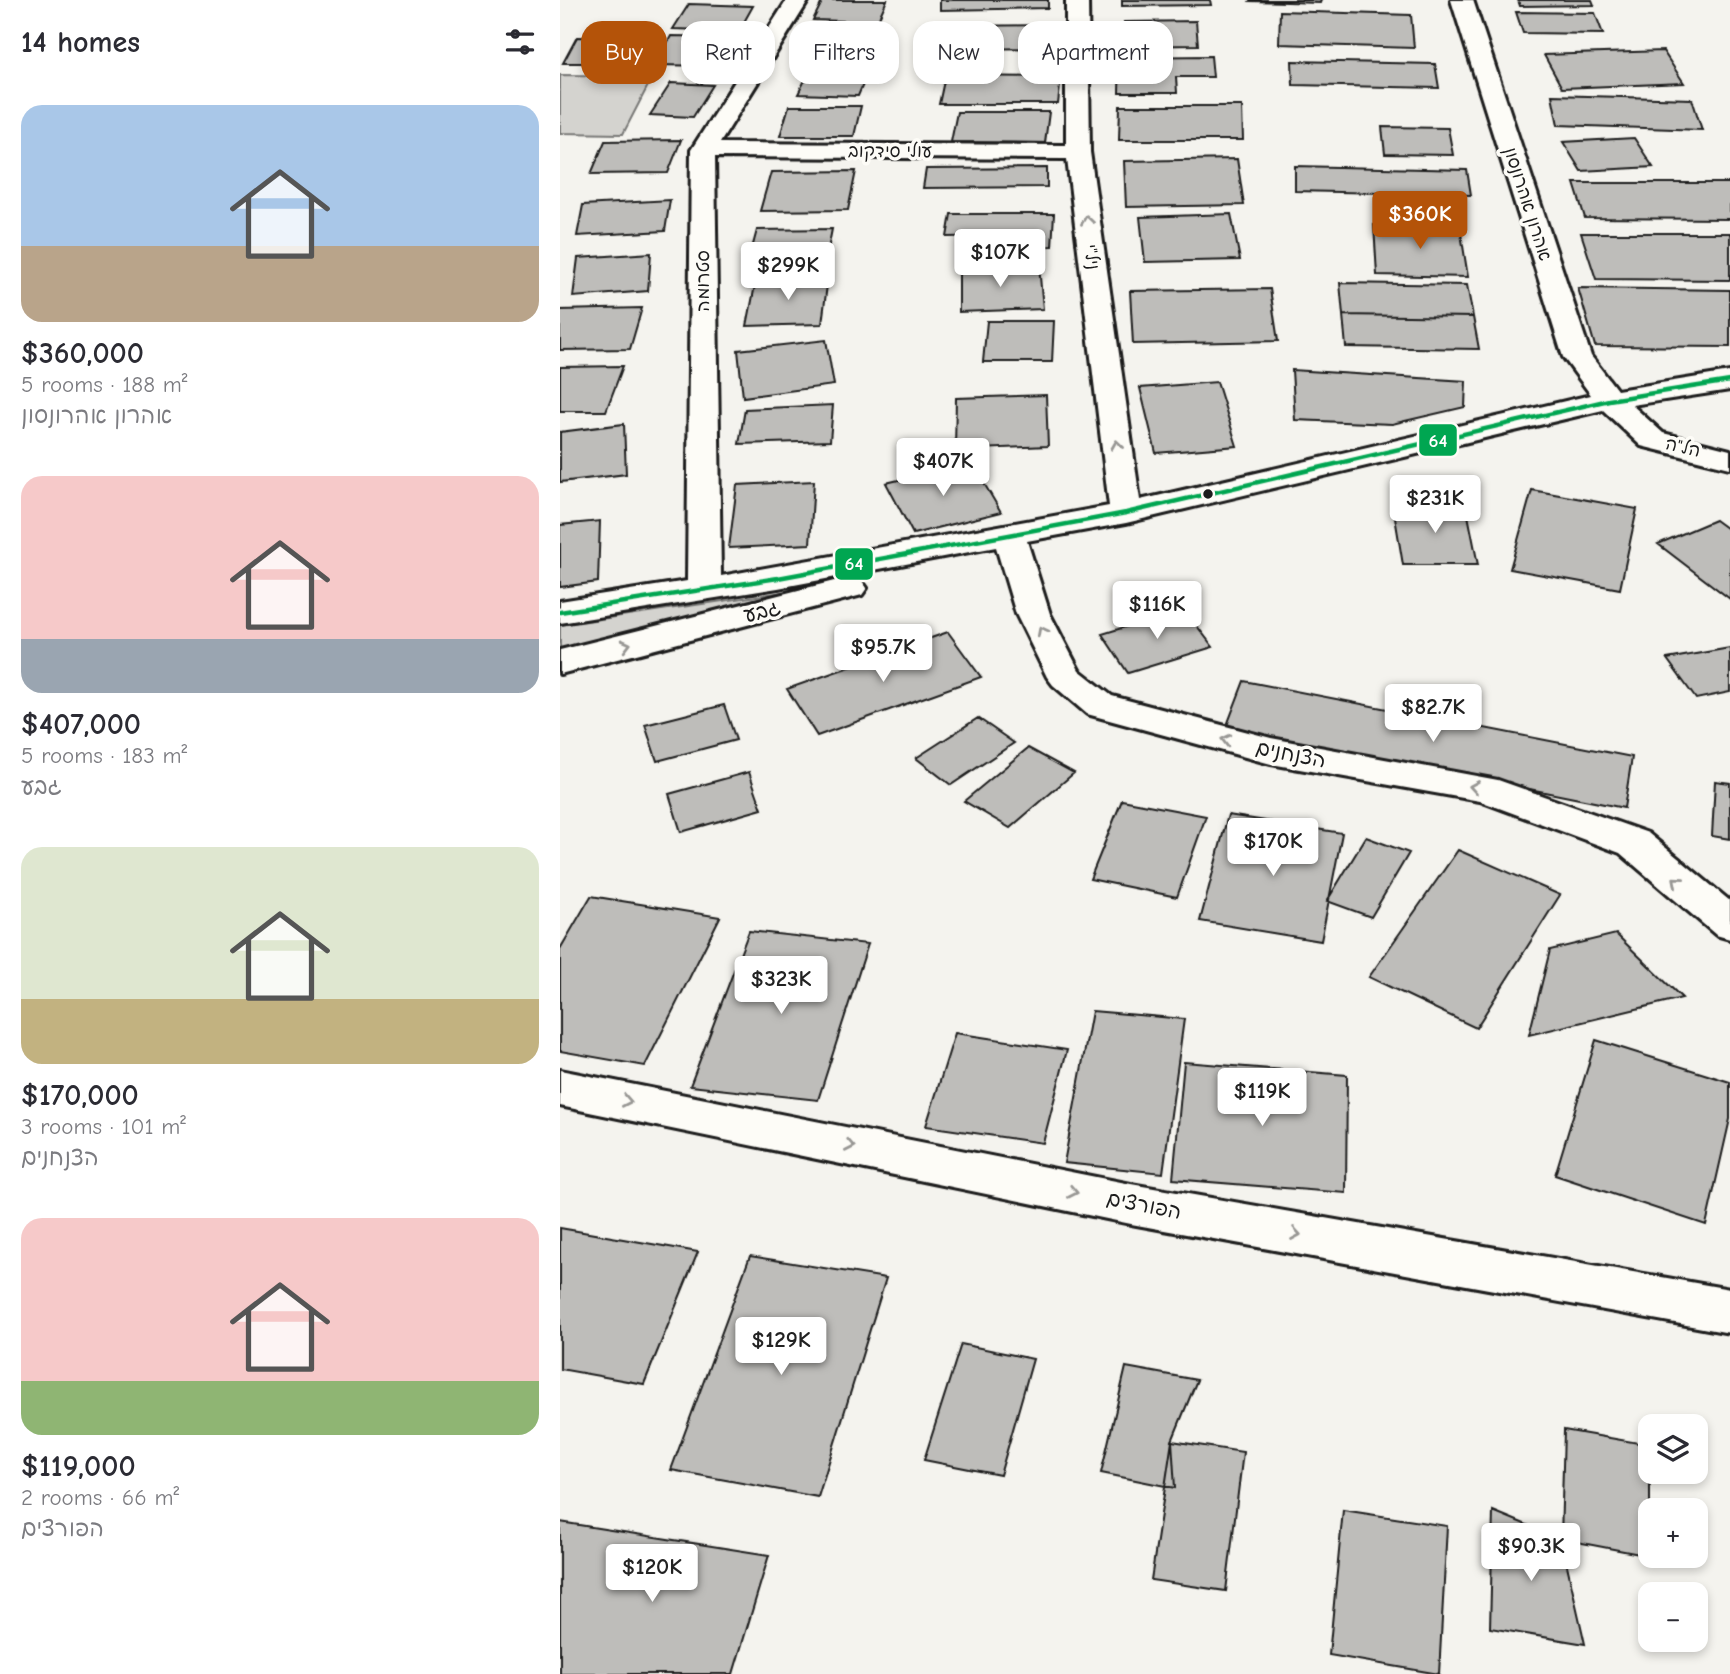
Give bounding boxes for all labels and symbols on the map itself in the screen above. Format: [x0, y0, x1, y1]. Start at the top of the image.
street label: עולי סידקוב [848, 141, 932, 162]
street label: אהרון אהרונסון [1499, 145, 1556, 264]
pin: $360K [1371, 191, 1469, 251]
one-way arrow [1079, 214, 1094, 226]
pin: $107K [951, 230, 1049, 289]
pin: $299K [739, 243, 837, 302]
street label: ניל"י [1079, 243, 1104, 271]
street label: סטרומה [693, 250, 714, 312]
line badge: 64 [1418, 423, 1458, 457]
text: 64 [1429, 430, 1448, 452]
street label: הל"ה [1663, 433, 1702, 462]
pin: $407K [894, 438, 992, 498]
one-way arrow [1109, 440, 1124, 451]
pin: $231K [1386, 476, 1484, 535]
unlabelled marker [1201, 487, 1215, 501]
line badge: 64 [834, 547, 874, 581]
text: 64 [845, 553, 864, 575]
pin: $116K [1108, 582, 1206, 641]
street label: גבע [741, 595, 783, 627]
pin: $95.7K [826, 624, 940, 684]
one-way arrow [1036, 626, 1050, 638]
one-way arrow [620, 639, 632, 654]
pin: $82.7K [1376, 684, 1490, 744]
one-way arrow [1220, 734, 1232, 748]
street label: הצנחנים [1254, 735, 1328, 774]
one-way arrow [1468, 780, 1479, 795]
pin: $170K [1224, 818, 1322, 878]
one-way arrow [1672, 877, 1685, 889]
pin: $323K [732, 956, 830, 1016]
pin: $119K [1213, 1068, 1311, 1128]
one-way arrow [621, 1093, 633, 1108]
one-way arrow [844, 1138, 856, 1153]
one-way arrow [1067, 1183, 1079, 1198]
street label: הפורצים [1105, 1186, 1183, 1224]
one-way arrow [1290, 1225, 1302, 1240]
pin: $129K [732, 1318, 830, 1377]
pin: $90.3K [1474, 1524, 1588, 1583]
pin: $120K [603, 1544, 701, 1604]

